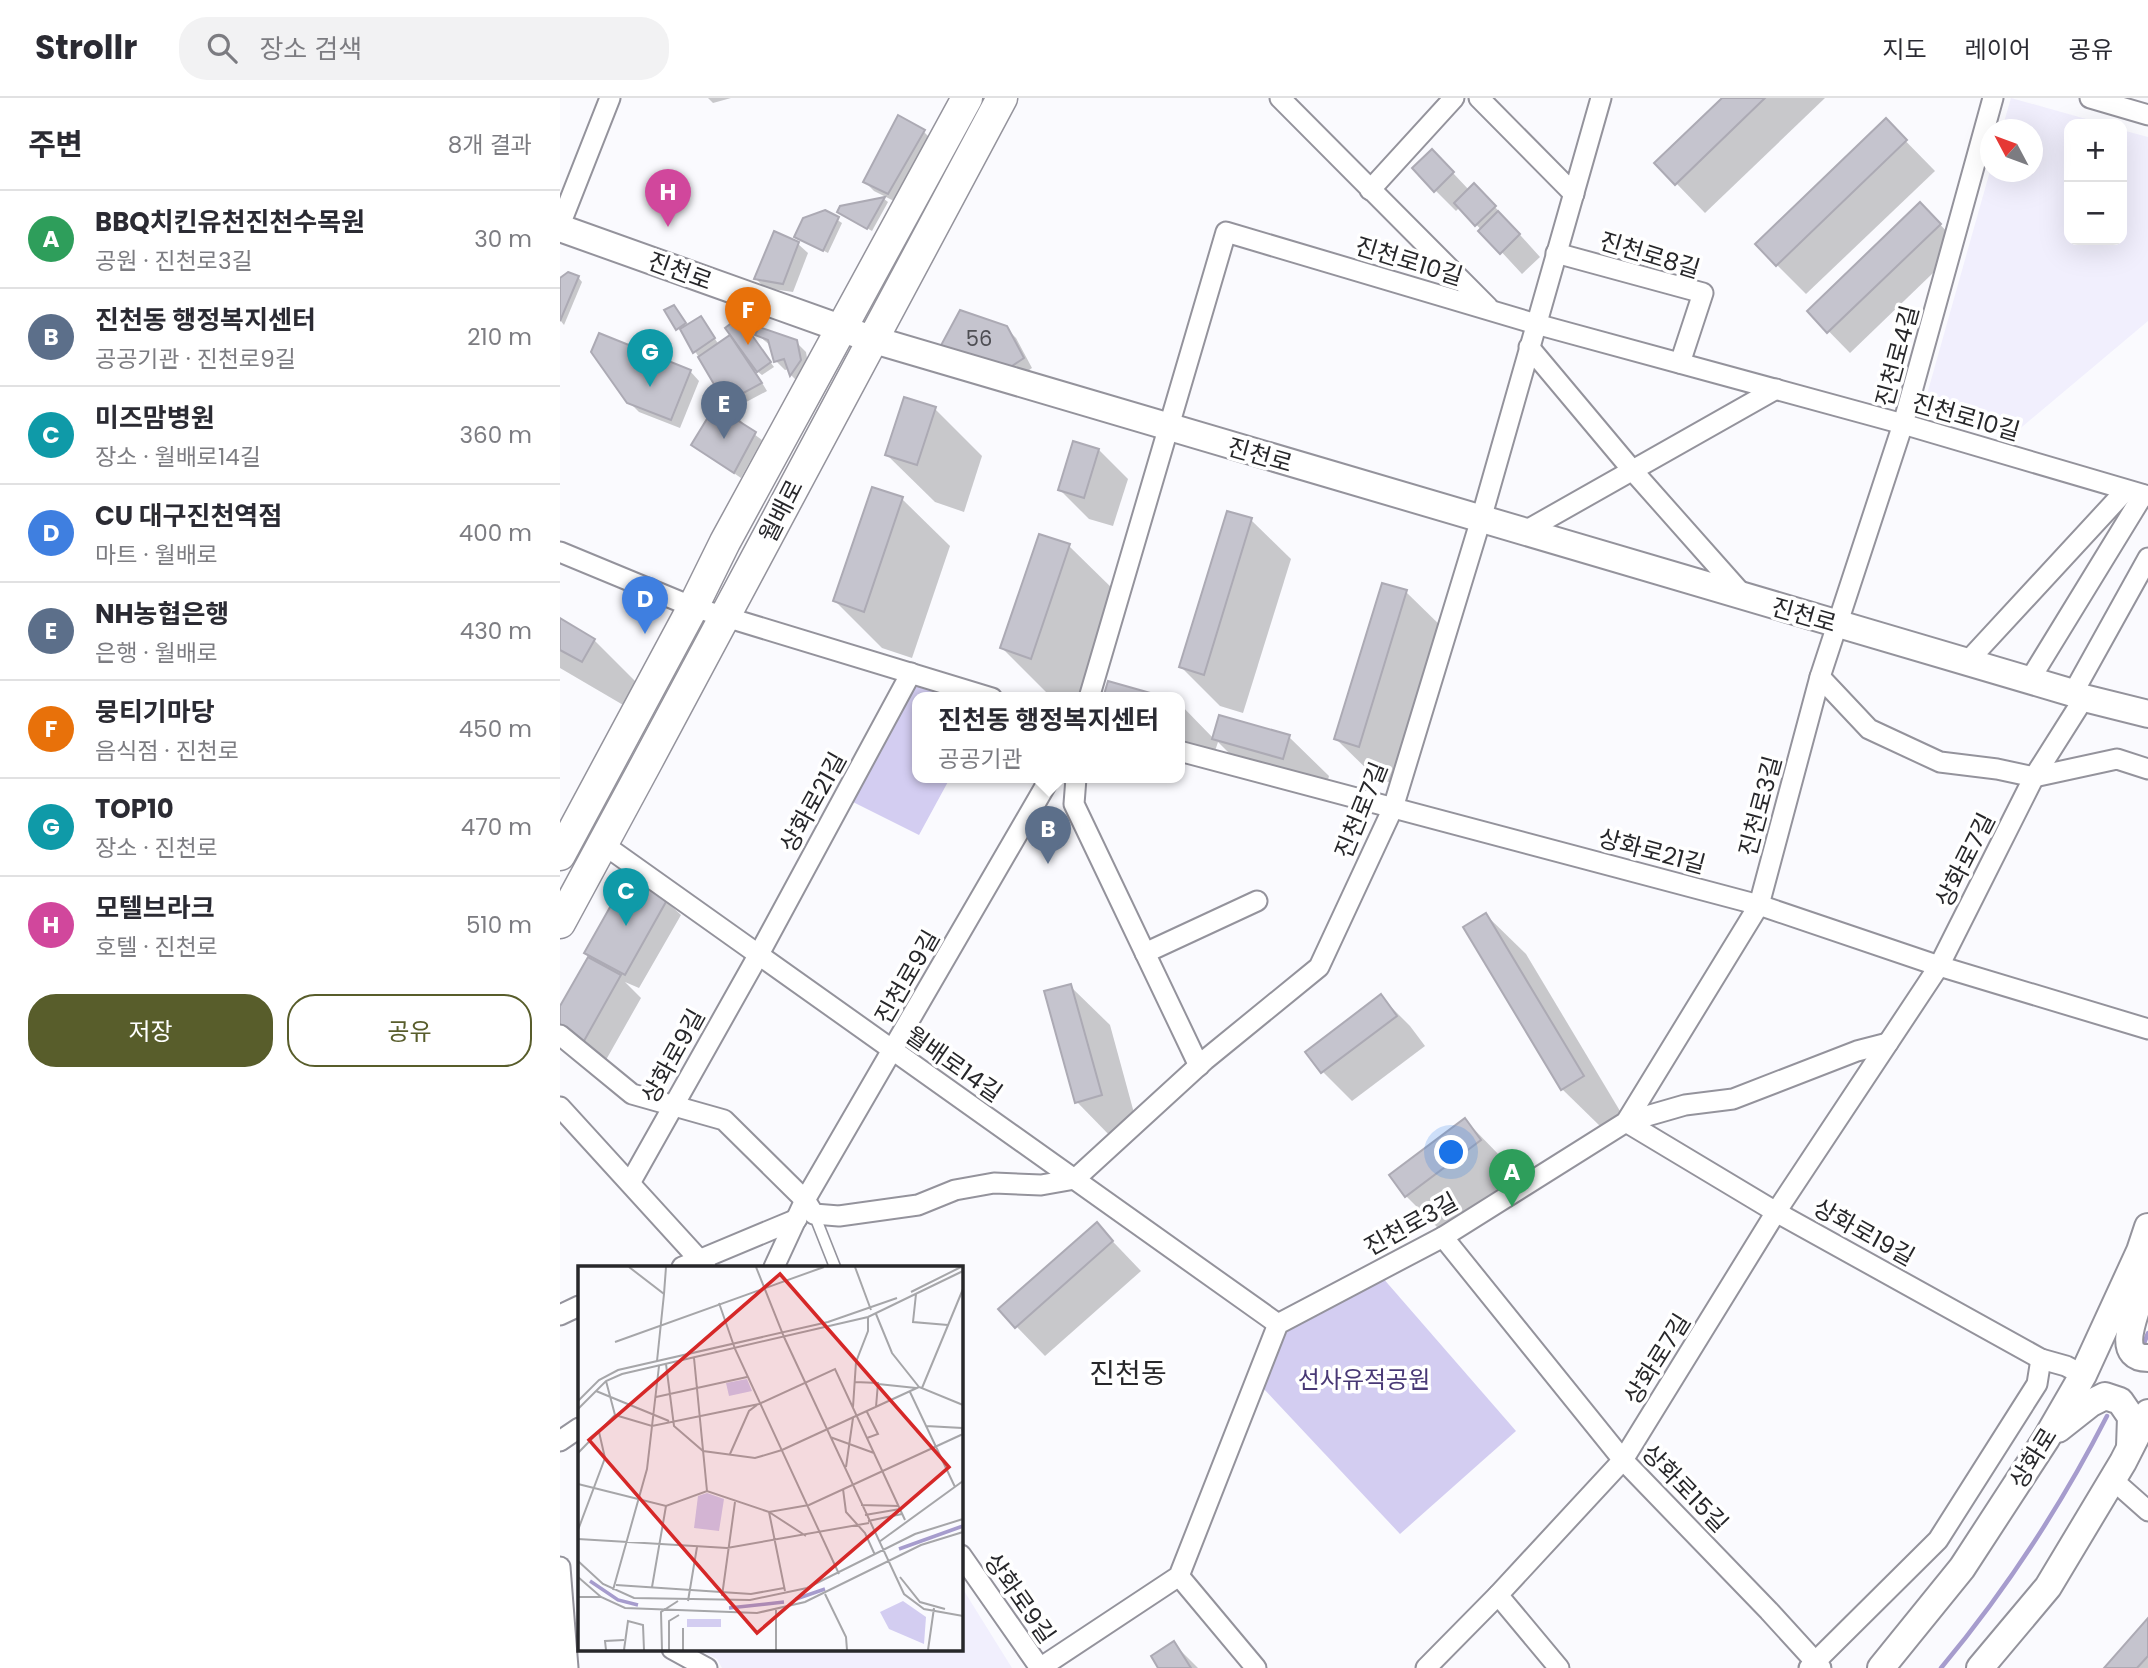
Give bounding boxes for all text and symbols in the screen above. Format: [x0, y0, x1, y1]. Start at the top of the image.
search box [179, 17, 669, 80]
text: Strollr [35, 24, 137, 71]
icon: search [203, 29, 241, 67]
text: 장소 검색 [259, 31, 362, 67]
text: 지도 [1882, 33, 1927, 66]
text: 레이어 [1965, 33, 2031, 66]
text: 공유 [2069, 33, 2113, 66]
north arrow [1980, 119, 2043, 182]
map controls [2064, 119, 2127, 245]
button: + [2064, 119, 2127, 182]
text: 주변 [28, 123, 83, 166]
text: 8개 결과 [448, 129, 532, 161]
pin: H [645, 169, 691, 227]
button: − [2064, 182, 2127, 245]
text: BBQ치킨유천진천수목원 [95, 204, 365, 240]
text: A [43, 223, 59, 255]
text: 30 m [474, 223, 532, 255]
street label: 진천로8길 [1596, 224, 1704, 286]
street label: 진천로10길 [1351, 229, 1467, 293]
street label: 진천로 [643, 244, 717, 298]
text: 공원 · 진천로3길 [95, 245, 253, 277]
pin: F [725, 287, 771, 345]
text: 진천동 행정복지센터 [95, 302, 316, 338]
street label: 진천로4길 [1868, 302, 1926, 410]
text: B [43, 321, 59, 353]
text: 210 m [467, 321, 532, 353]
house number: 56 [966, 324, 992, 353]
pin: G [627, 329, 673, 387]
text: 공공기관 · 진천로9길 [95, 343, 296, 375]
pin: E [701, 381, 747, 439]
street label: 진천로10길 [1908, 386, 2024, 448]
text: 미즈맘병원 [95, 400, 215, 436]
text: C [42, 419, 60, 451]
text: 360 m [460, 419, 532, 451]
street label: 진천로 [1224, 430, 1296, 480]
text: 장소 · 월배로14길 [95, 441, 261, 473]
street label: 월배로 [751, 474, 811, 548]
text: CU 대구진천역점 [95, 498, 282, 534]
text: D [43, 517, 59, 549]
text: 400 m [459, 517, 532, 549]
text: 마트 · 월배로 [95, 539, 218, 571]
pin: D [622, 576, 668, 634]
street label: 진천로 [1768, 590, 1840, 640]
text: NH농협은행 [95, 596, 229, 632]
text: E [45, 615, 57, 647]
text: 430 m [460, 615, 532, 647]
text: 은행 · 월배로 [95, 637, 218, 669]
popup [912, 692, 1185, 783]
text: 뭉티기마당 [95, 694, 215, 730]
text: 진천동 행정복지센터 [938, 702, 1159, 738]
text: F [45, 713, 57, 745]
text: 450 m [459, 713, 532, 745]
text: 음식점 · 진천로 [95, 735, 239, 767]
text: 공공기관 [938, 743, 1023, 775]
street label: 상화로21길 [772, 746, 854, 858]
street label: 진천로3길 [1731, 752, 1789, 860]
street label: 진천로7길 [1327, 757, 1395, 863]
text: TOP10 [95, 791, 174, 827]
pin: B [1025, 806, 1071, 864]
street label: 상화로7길 [1927, 807, 2003, 913]
text: G [42, 811, 60, 843]
text: 470 m [461, 811, 532, 843]
street label: 상화로21길 [1595, 821, 1709, 881]
text: 장소 · 진천로 [95, 832, 218, 864]
pin: C [603, 868, 649, 926]
text: 모텔브라크 [95, 890, 215, 926]
text: H [43, 909, 59, 941]
text: 510 m [466, 909, 532, 941]
street label: 진천로9길 [867, 924, 947, 1030]
text: 호텔 · 진천로 [95, 931, 218, 963]
button: 저장 [28, 994, 273, 1067]
button: 공유 [287, 994, 532, 1067]
street label: 상화로9길 [633, 1003, 713, 1109]
street label: 월배로14길 [899, 1019, 1009, 1109]
your location [1434, 1135, 1468, 1169]
pin: A [1489, 1149, 1535, 1207]
street label: 진천로3길 [1358, 1185, 1464, 1263]
street label: 상화로19길 [1807, 1191, 1921, 1273]
inset map [578, 1266, 962, 1650]
street label: 상화로7길 [1616, 1307, 1698, 1411]
district label: 진천동 [1089, 1354, 1167, 1393]
park label: 선사유적공원 [1298, 1363, 1430, 1396]
street label: 상화로 [2001, 1421, 2065, 1495]
street label: 상화로15길 [1635, 1437, 1735, 1539]
street label: 상화로9길 [977, 1546, 1063, 1650]

